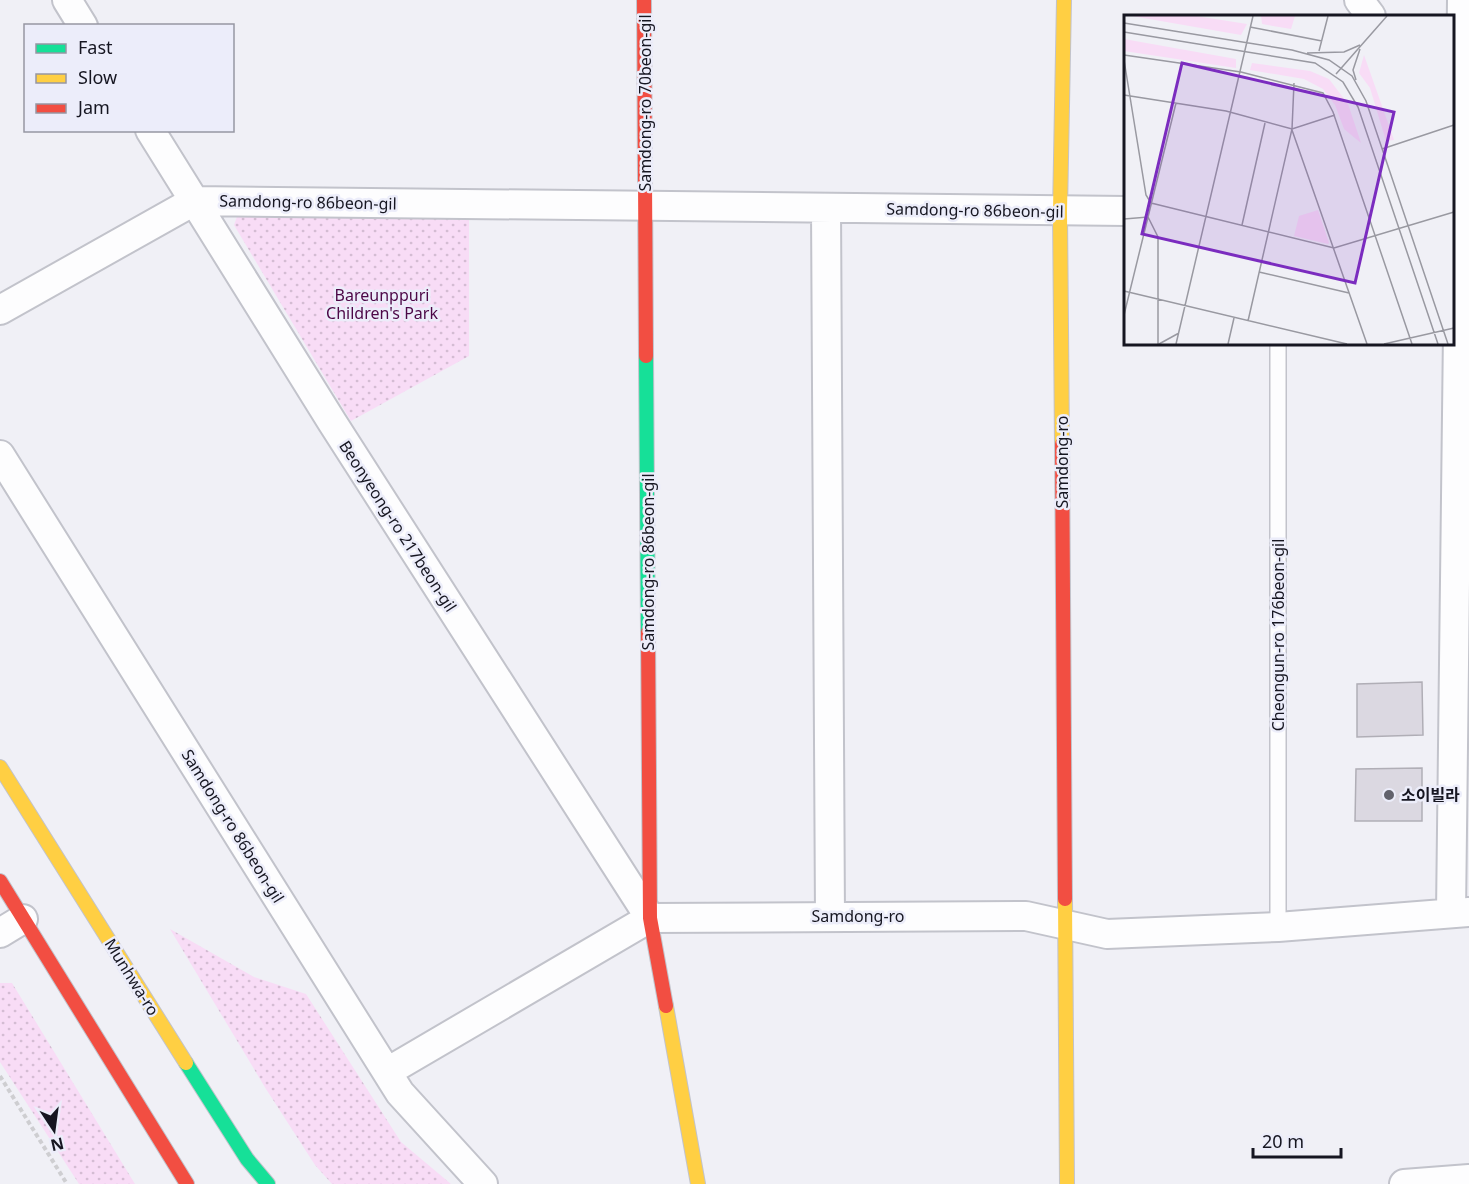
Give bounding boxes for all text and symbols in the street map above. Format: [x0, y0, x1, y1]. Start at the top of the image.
street label: Samdong-ro 70beon-gil [634, 14, 656, 192]
inset map [1124, 15, 1454, 345]
legend [24, 24, 234, 132]
text: Fast [78, 35, 113, 59]
text: Slow [78, 65, 117, 89]
text: Jam [76, 95, 110, 119]
street label: Samdong-ro 86beon-gil [219, 189, 397, 215]
street label: Samdong-ro 86beon-gil [886, 197, 1064, 223]
park label: Bareunppuri Children's Park [326, 284, 438, 324]
street label: Samdong-ro [1051, 415, 1073, 509]
street label: Beonyeong-ro 217beon-gil [334, 436, 462, 616]
street label: Samdong-ro 86beon-gil [637, 473, 659, 651]
street label: Cheongun-ro 176beon-gil [1267, 539, 1289, 731]
street label: Samdong-ro 86beon-gil [177, 745, 289, 907]
place label: 소이빌라 [1401, 784, 1460, 806]
marker: 소이빌라 [1382, 788, 1396, 802]
street label: Samdong-ro [811, 905, 905, 927]
street label: Munhwa-ro [100, 934, 164, 1020]
north arrow [24, 1100, 84, 1160]
scale bar [1253, 1121, 1342, 1159]
text: 20 m [1262, 1129, 1304, 1153]
text: N [49, 1132, 66, 1157]

